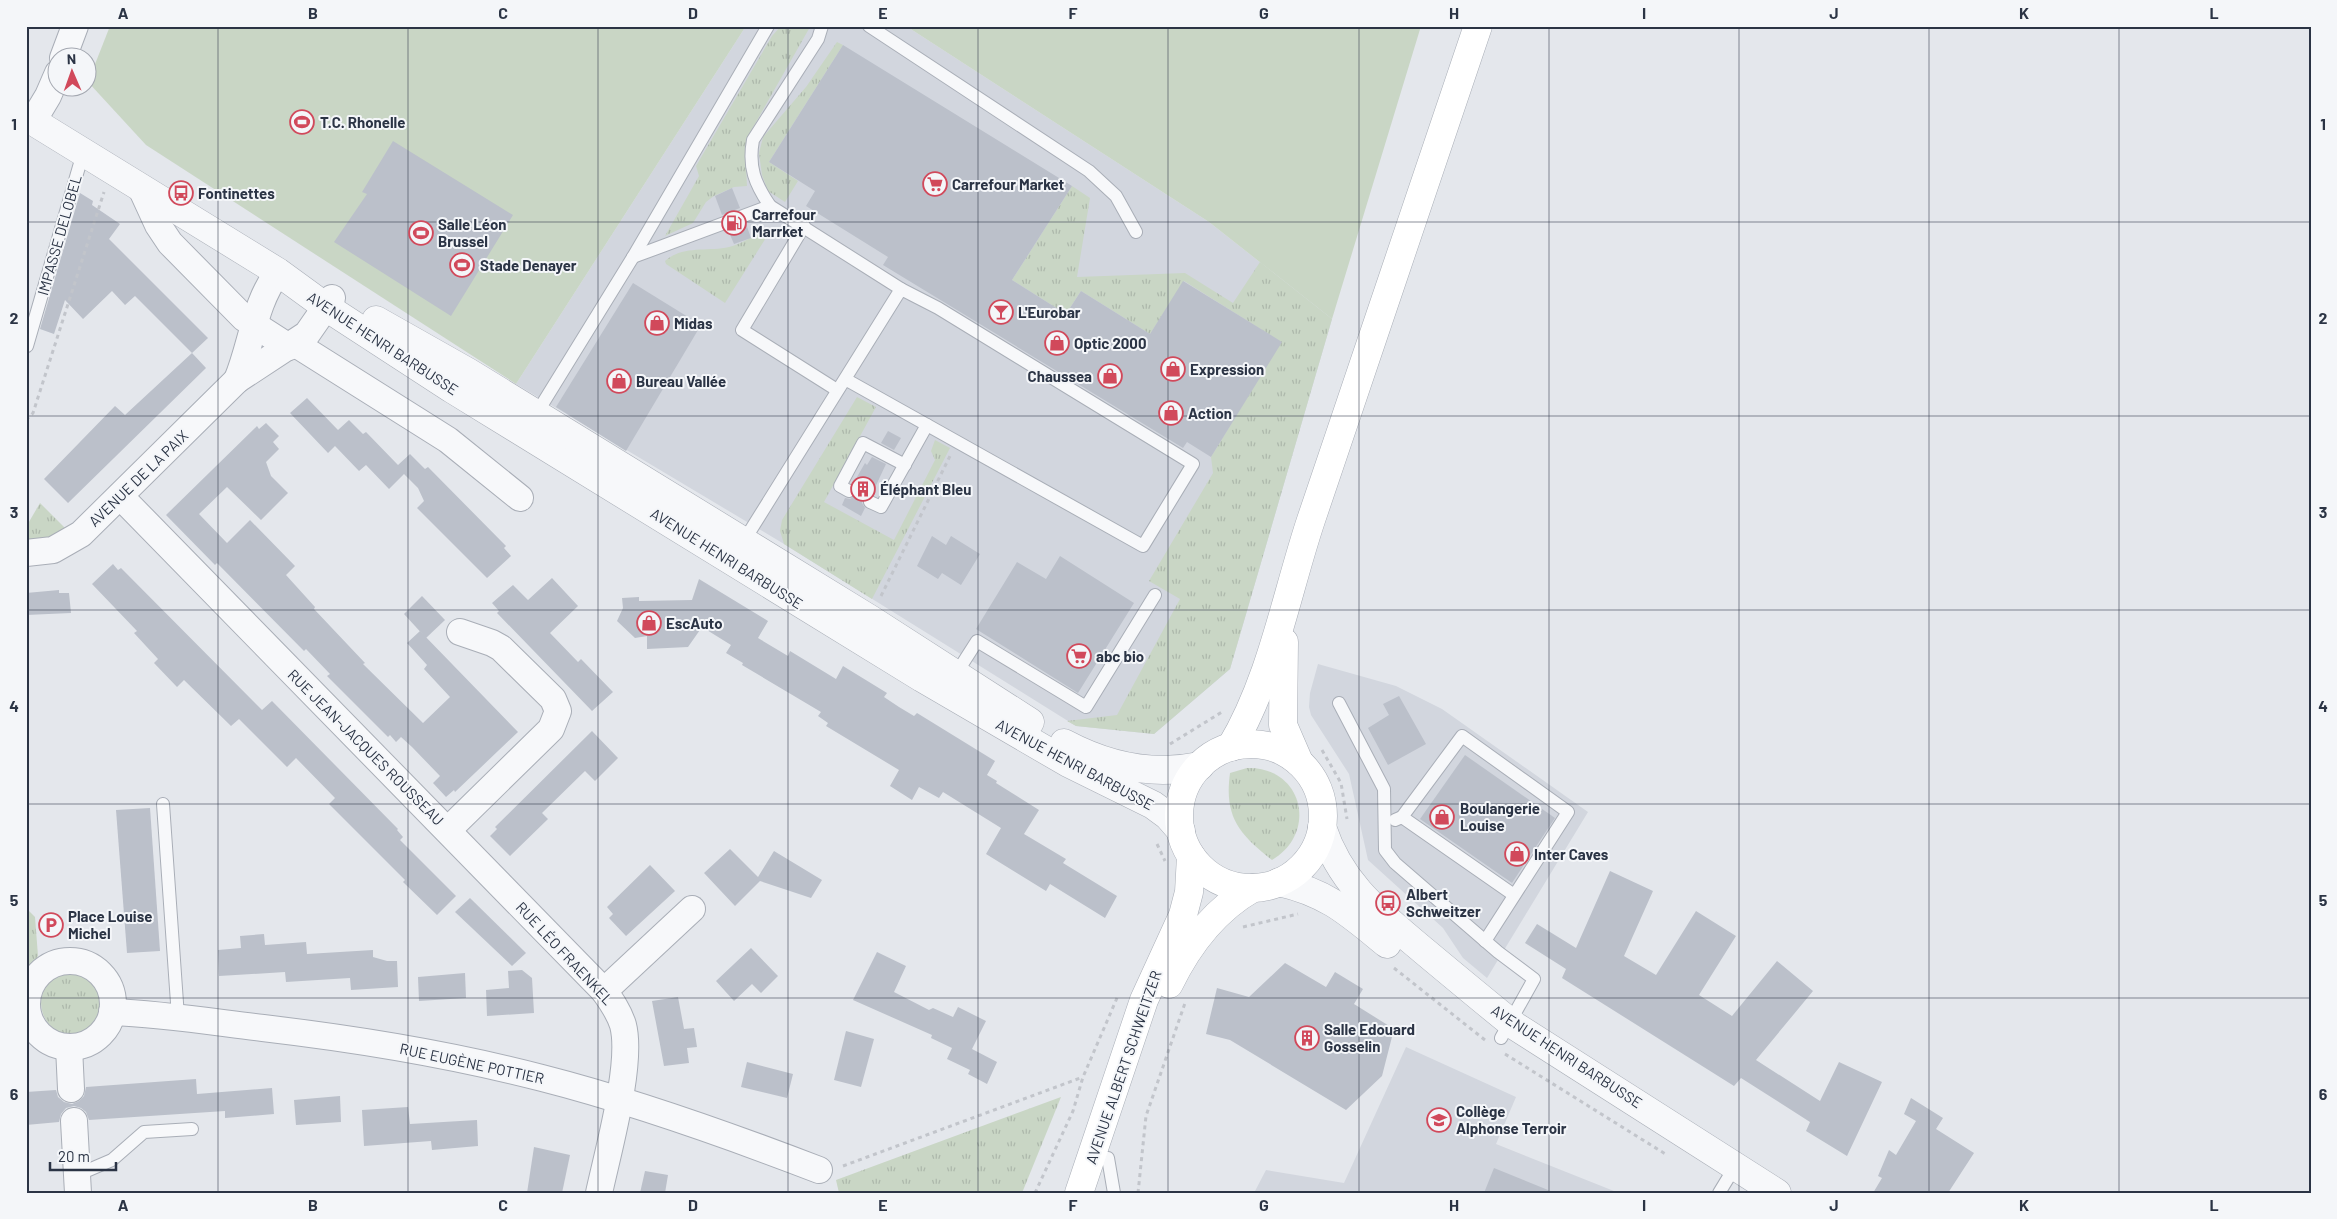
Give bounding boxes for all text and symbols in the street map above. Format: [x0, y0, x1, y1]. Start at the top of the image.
text: A [118, 3, 129, 22]
text: B [308, 3, 318, 22]
text: C [498, 3, 508, 22]
text: D [688, 3, 698, 22]
text: E [878, 3, 888, 22]
text: F [1069, 3, 1078, 22]
text: G [1259, 3, 1269, 22]
text: H [1449, 3, 1459, 22]
text: I [1642, 3, 1646, 22]
text: J [1829, 3, 1839, 22]
text: K [2019, 3, 2029, 22]
text: L [2209, 3, 2219, 22]
north arrow [48, 48, 98, 98]
text: N [67, 50, 76, 67]
sports icon: T.C. Rhonelle [289, 109, 315, 135]
place label: T.C. Rhonelle [320, 113, 405, 131]
text: 1 [11, 114, 17, 133]
text: 1 [2320, 114, 2326, 133]
supermarket icon: Carrefour Market [922, 171, 948, 197]
street label: IMPASSE DELOBEL [33, 173, 85, 297]
place label: Carrefour Market [952, 175, 1065, 193]
bus stop icon: Fontinettes [168, 180, 194, 206]
place label: Fontinettes [198, 184, 275, 202]
place label: Carrefour Marrket [752, 205, 816, 240]
fuel station icon: Carrefour Marrket [721, 210, 747, 236]
place label: Salle Léon Brussel [438, 215, 507, 250]
sports icon: Salle Léon Brussel [408, 220, 434, 246]
sports icon: Stade Denayer [449, 252, 475, 278]
place label: Stade Denayer [480, 256, 577, 274]
street label: AVENUE HENRI BARBUSSE [304, 287, 462, 399]
bar icon: L'Eurobar [988, 299, 1014, 325]
place label: L'Eurobar [1018, 303, 1081, 321]
text: 2 [10, 308, 19, 327]
text: 2 [2319, 308, 2328, 327]
shop icon: Midas [644, 310, 670, 336]
place label: Midas [674, 314, 713, 332]
shop icon: Optic 2000 [1044, 330, 1070, 356]
place label: Optic 2000 [1074, 334, 1146, 352]
shop icon: Expression [1160, 356, 1186, 382]
place label: Expression [1190, 360, 1264, 378]
shop icon: Chaussea [1097, 363, 1123, 389]
place label: Chaussea [1028, 367, 1092, 385]
shop icon: Bureau Vallée [606, 368, 632, 394]
place label: Bureau Vallée [636, 372, 726, 390]
shop icon: Action [1158, 400, 1184, 426]
place label: Action [1188, 404, 1232, 422]
street label: AVENUE DE LA PAIX [85, 426, 191, 530]
building icon: Éléphant Bleu [850, 476, 876, 502]
place label: Éléphant Bleu [880, 480, 971, 498]
text: 3 [10, 502, 18, 521]
text: 3 [2319, 502, 2327, 521]
street label: AVENUE HENRI BARBUSSE [648, 504, 806, 612]
shop icon: EscAuto [636, 610, 662, 636]
place label: EscAuto [666, 614, 723, 632]
supermarket icon: abc bio [1066, 643, 1092, 669]
place label: abc bio [1096, 647, 1144, 665]
street label: RUE JEAN-JACQUES ROUSSEAU [284, 665, 448, 829]
text: 4 [9, 696, 19, 715]
text: 4 [2318, 696, 2328, 715]
street label: AVENUE HENRI BARBUSSE [993, 715, 1157, 813]
place label: Boulangerie Louise [1460, 799, 1540, 834]
shop icon: Boulangerie Louise [1429, 804, 1455, 830]
shop icon: Inter Caves [1504, 841, 1530, 867]
place label: Inter Caves [1534, 845, 1609, 863]
place label: Albert Schweitzer [1406, 885, 1481, 920]
text: 5 [10, 890, 19, 909]
bus stop icon: Albert Schweitzer [1375, 890, 1401, 916]
text: 5 [2319, 890, 2328, 909]
street label: RUE LÉO FRAENKEL [513, 898, 617, 1008]
place label: Place Louise Michel [68, 907, 152, 942]
parking icon: Place Louise Michel [38, 912, 64, 938]
street label: AVENUE ALBERT SCHWEITZER [1081, 968, 1165, 1166]
street label: AVENUE HENRI BARBUSSE [1488, 1000, 1646, 1112]
place label: Salle Edouard Gosselin [1324, 1020, 1415, 1055]
building icon: Salle Edouard Gosselin [1294, 1025, 1320, 1051]
street label: RUE EUGÈNE POTTIER [398, 1039, 546, 1087]
text: 6 [10, 1084, 19, 1103]
text: 6 [2319, 1084, 2328, 1103]
place label: Collège Alphonse Terroir [1456, 1102, 1567, 1137]
school or university icon: Collège Alphonse Terroir [1426, 1107, 1452, 1133]
scale bar [50, 1139, 116, 1171]
text: 20 m [58, 1147, 90, 1165]
text: A [118, 1195, 129, 1214]
text: B [308, 1195, 318, 1214]
text: C [498, 1195, 508, 1214]
text: D [688, 1195, 698, 1214]
text: E [878, 1195, 888, 1214]
text: F [1069, 1195, 1078, 1214]
text: G [1259, 1195, 1269, 1214]
text: H [1449, 1195, 1459, 1214]
text: I [1642, 1195, 1646, 1214]
text: J [1829, 1195, 1839, 1214]
text: K [2019, 1195, 2029, 1214]
text: L [2209, 1195, 2219, 1214]

